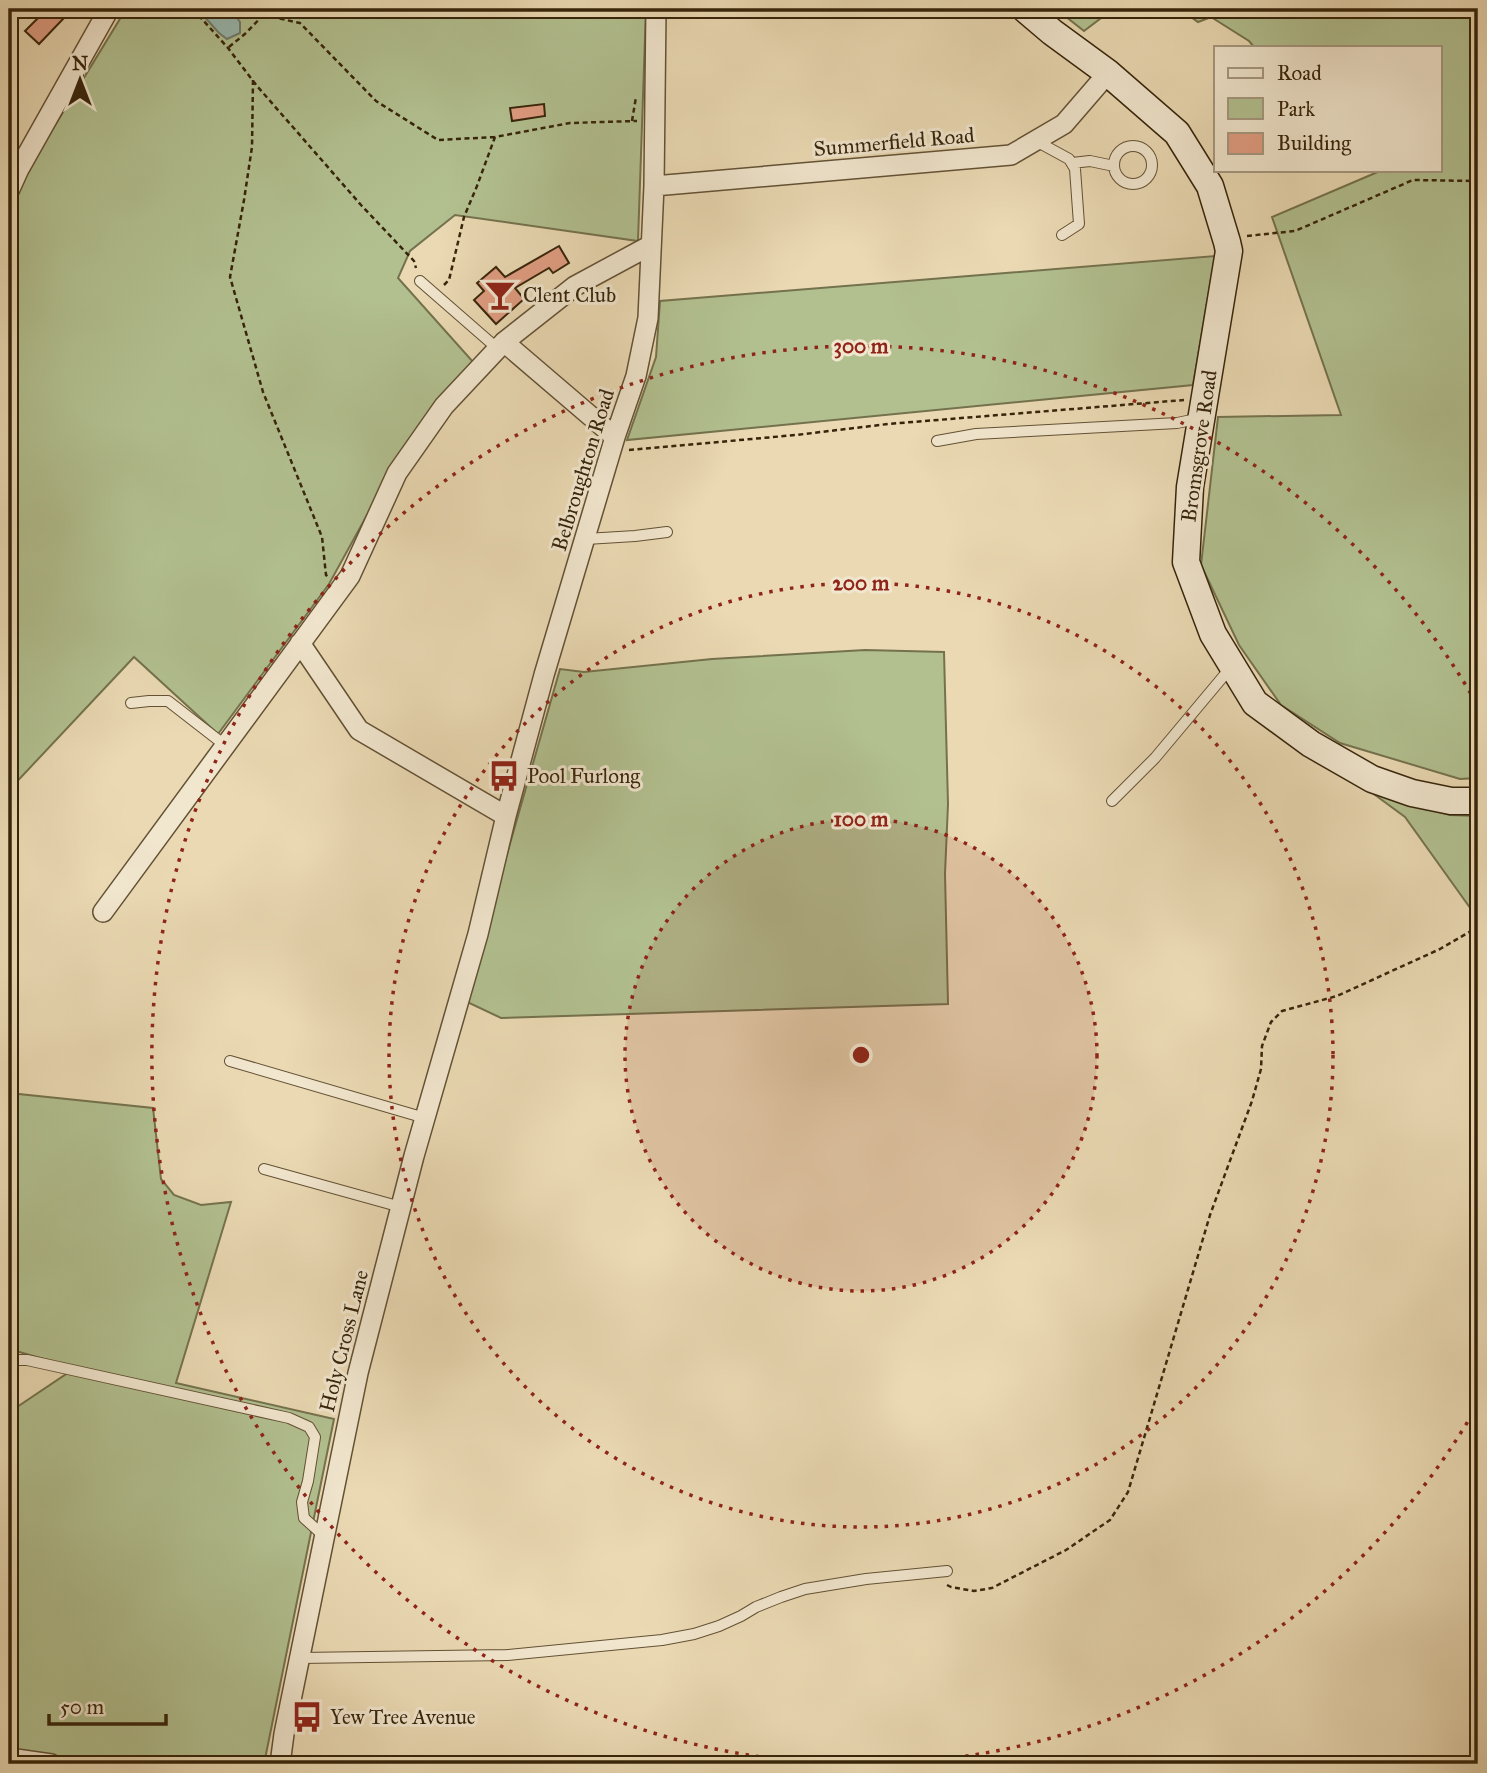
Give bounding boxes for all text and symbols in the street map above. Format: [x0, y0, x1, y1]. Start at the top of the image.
north arrow [46, 46, 116, 116]
legend [1214, 46, 1442, 172]
text: N [72, 52, 88, 75]
text: Road [1277, 60, 1322, 86]
text: Park [1277, 96, 1315, 122]
street label: Summerfield Road [812, 122, 976, 162]
text: Building [1277, 130, 1351, 156]
bar icon: Clent Club [483, 278, 517, 312]
place label: Clent Club [523, 282, 616, 308]
text: 300 m [833, 333, 889, 359]
street label: Bromsgrove Road [1175, 368, 1223, 524]
street label: Belbroughton Road [546, 385, 620, 554]
text: 200 m [833, 570, 890, 596]
bus stop icon: Pool Furlong [487, 759, 521, 793]
place label: Pool Furlong [527, 763, 640, 789]
text: 100 m [834, 806, 889, 832]
centre of rings [849, 1043, 873, 1067]
street label: Holy Cross Lane [314, 1267, 374, 1415]
scale bar [49, 1682, 166, 1726]
text: 50 m [60, 1694, 105, 1720]
bus stop icon: Yew Tree Avenue [290, 1700, 324, 1734]
place label: Yew Tree Avenue [330, 1704, 476, 1730]

